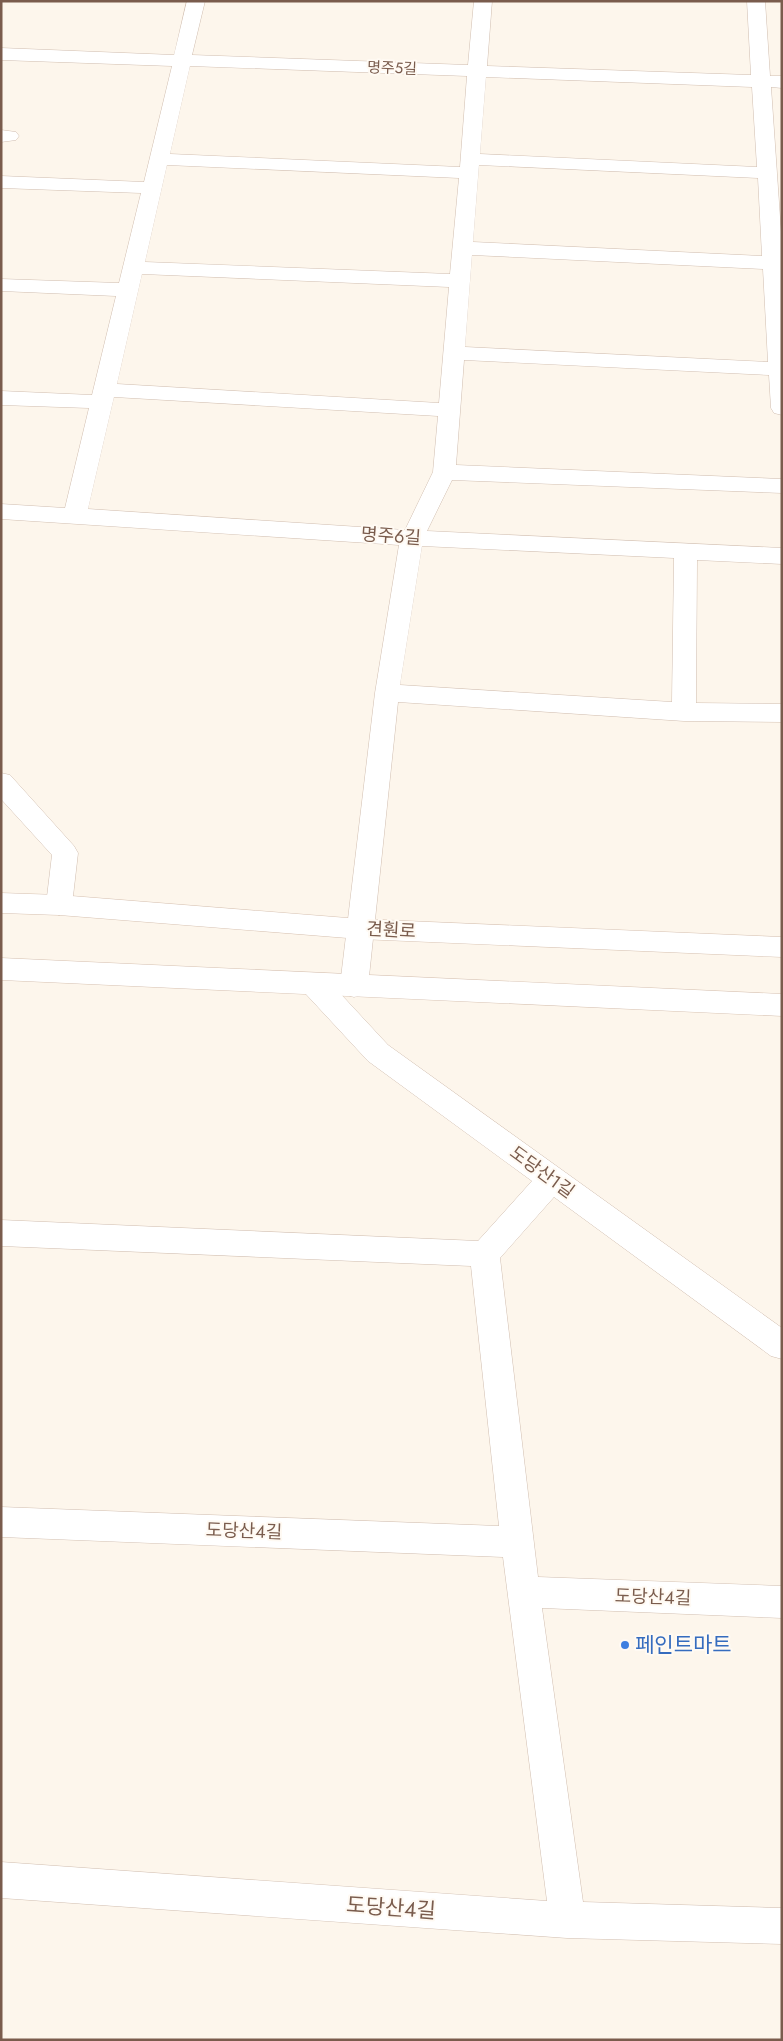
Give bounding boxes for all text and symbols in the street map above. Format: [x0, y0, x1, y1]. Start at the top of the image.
street label: 명주5길 [367, 56, 417, 80]
street label: 명주6길 [360, 521, 422, 551]
street label: 견훤로 [366, 916, 416, 944]
street label: 도당산1길 [504, 1140, 580, 1204]
street label: 도당산4길 [205, 1517, 283, 1545]
street label: 도당산4길 [614, 1583, 692, 1611]
place label: 페인트마트 [635, 1630, 732, 1660]
marker: 페인트마트 [619, 1639, 631, 1651]
street label: 도당산4길 [345, 1890, 437, 1926]

